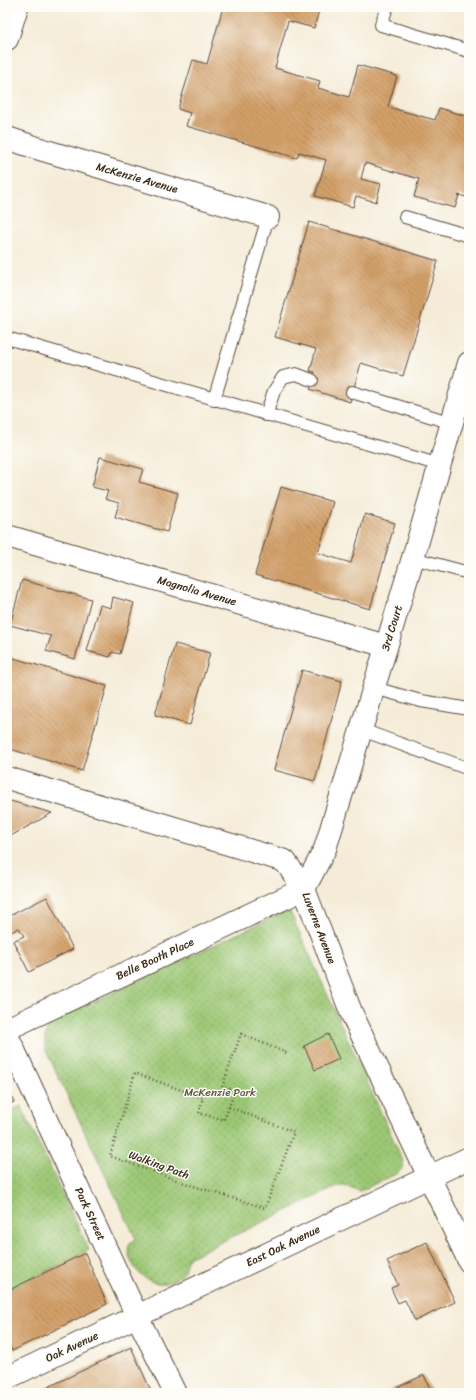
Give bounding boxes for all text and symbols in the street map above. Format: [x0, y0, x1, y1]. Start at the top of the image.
street label: McKenzie Avenue [94, 157, 181, 199]
street label: Magnolia Avenue [155, 571, 239, 611]
street label: 3rd Court [376, 603, 408, 653]
street label: Luverne Avenue [297, 889, 342, 967]
street label: Belle Booth Place [113, 932, 198, 985]
park label: McKenzie Park [184, 1083, 256, 1102]
street label: Walking Path [126, 1145, 192, 1185]
street label: Park Street [69, 1184, 111, 1244]
street label: East Oak Avenue [243, 1220, 324, 1272]
street label: Oak Avenue [42, 1326, 102, 1368]

